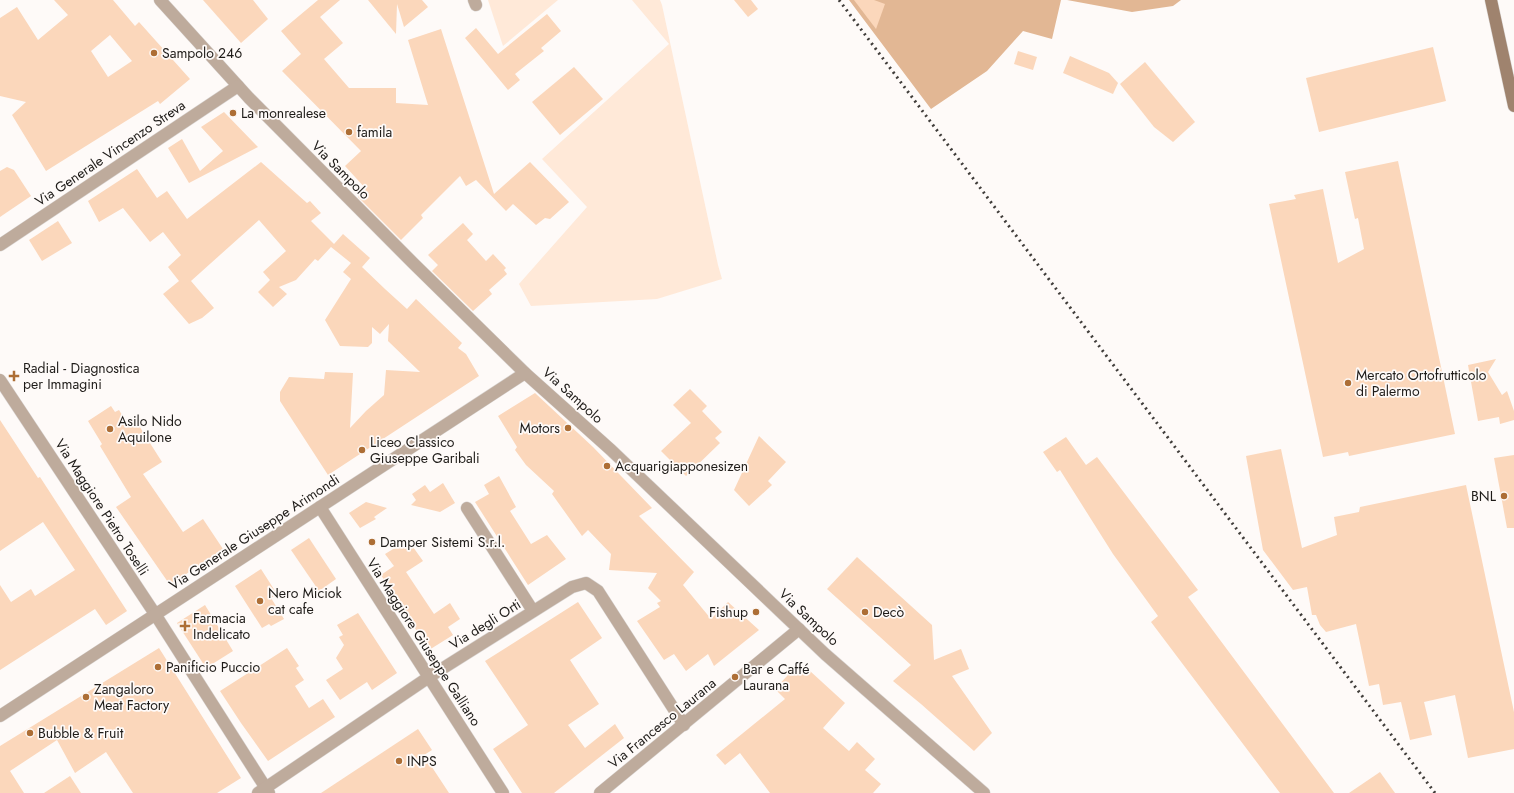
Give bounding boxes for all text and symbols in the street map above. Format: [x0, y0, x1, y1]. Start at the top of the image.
place label: Sampolo 246 [162, 43, 242, 63]
marker: Sampolo 246 [149, 48, 159, 58]
street label: Via Generale Vincenzo Streva [31, 95, 189, 211]
place label: La monrealese [241, 103, 326, 123]
marker: La monrealese [228, 108, 238, 118]
place label: famila [357, 122, 392, 142]
marker: famila [344, 127, 354, 137]
street label: Via Sampolo [307, 136, 375, 204]
place label: Radial - Diagnostica per Immagini [23, 358, 139, 394]
street label: Via Sampolo [538, 362, 608, 428]
place label: Mercato Ortofrutticolo di Palermo [1356, 365, 1487, 401]
marker: Radial - Diagnostica per Immagini [8, 370, 20, 382]
marker: Mercato Ortofrutticolo di Palermo [1343, 378, 1353, 388]
place label: Asilo Nido Aquilone [118, 411, 182, 447]
place label: Motors [520, 418, 560, 438]
marker: Motors [563, 423, 573, 433]
marker: Asilo Nido Aquilone [105, 424, 115, 434]
place label: Liceo Classico Giuseppe Garibali [370, 432, 480, 468]
street label: Via Maggiore Pietro Toselli [50, 435, 154, 579]
marker: Liceo Classico Giuseppe Garibali [357, 445, 367, 455]
place label: Acquarigiapponesizen [615, 456, 748, 476]
marker: Acquarigiapponesizen [602, 461, 612, 471]
street label: Via Generale Giuseppe Arimondi [165, 469, 343, 595]
place label: BNL [1471, 486, 1497, 506]
marker: BNL [1499, 491, 1509, 501]
place label: Damper Sistemi S.r.l. [380, 532, 505, 552]
marker: Damper Sistemi S.r.l. [367, 537, 377, 547]
street label: Via Maggiore Giuseppe Galliano [362, 554, 486, 730]
place label: Nero Miciok cat cafe [268, 583, 342, 619]
street label: Via Sampolo [775, 584, 844, 650]
street label: Via degli Orti [445, 594, 525, 654]
marker: Nero Miciok cat cafe [255, 596, 265, 606]
place label: Fishup [709, 602, 748, 622]
place label: Decò [873, 602, 904, 622]
marker: Fishup [751, 607, 761, 617]
marker: Decò [860, 607, 870, 617]
place label: Farmacia Indelicato [193, 608, 251, 644]
marker: Farmacia Indelicato [180, 621, 190, 631]
place label: Panificio Puccio [166, 657, 261, 677]
place label: Bar e Caffé Laurana [743, 659, 810, 695]
marker: Panificio Puccio [153, 662, 163, 672]
marker: Bar e Caffé Laurana [730, 672, 740, 682]
street label: Via Francesco Laurana [604, 673, 720, 773]
place label: Zangaloro Meat Factory [94, 679, 170, 715]
marker: Zangaloro Meat Factory [81, 692, 91, 702]
place label: Bubble & Fruit [38, 723, 124, 743]
marker: Bubble & Fruit [25, 728, 35, 738]
place label: INPS [407, 751, 437, 771]
marker: INPS [394, 756, 404, 766]

